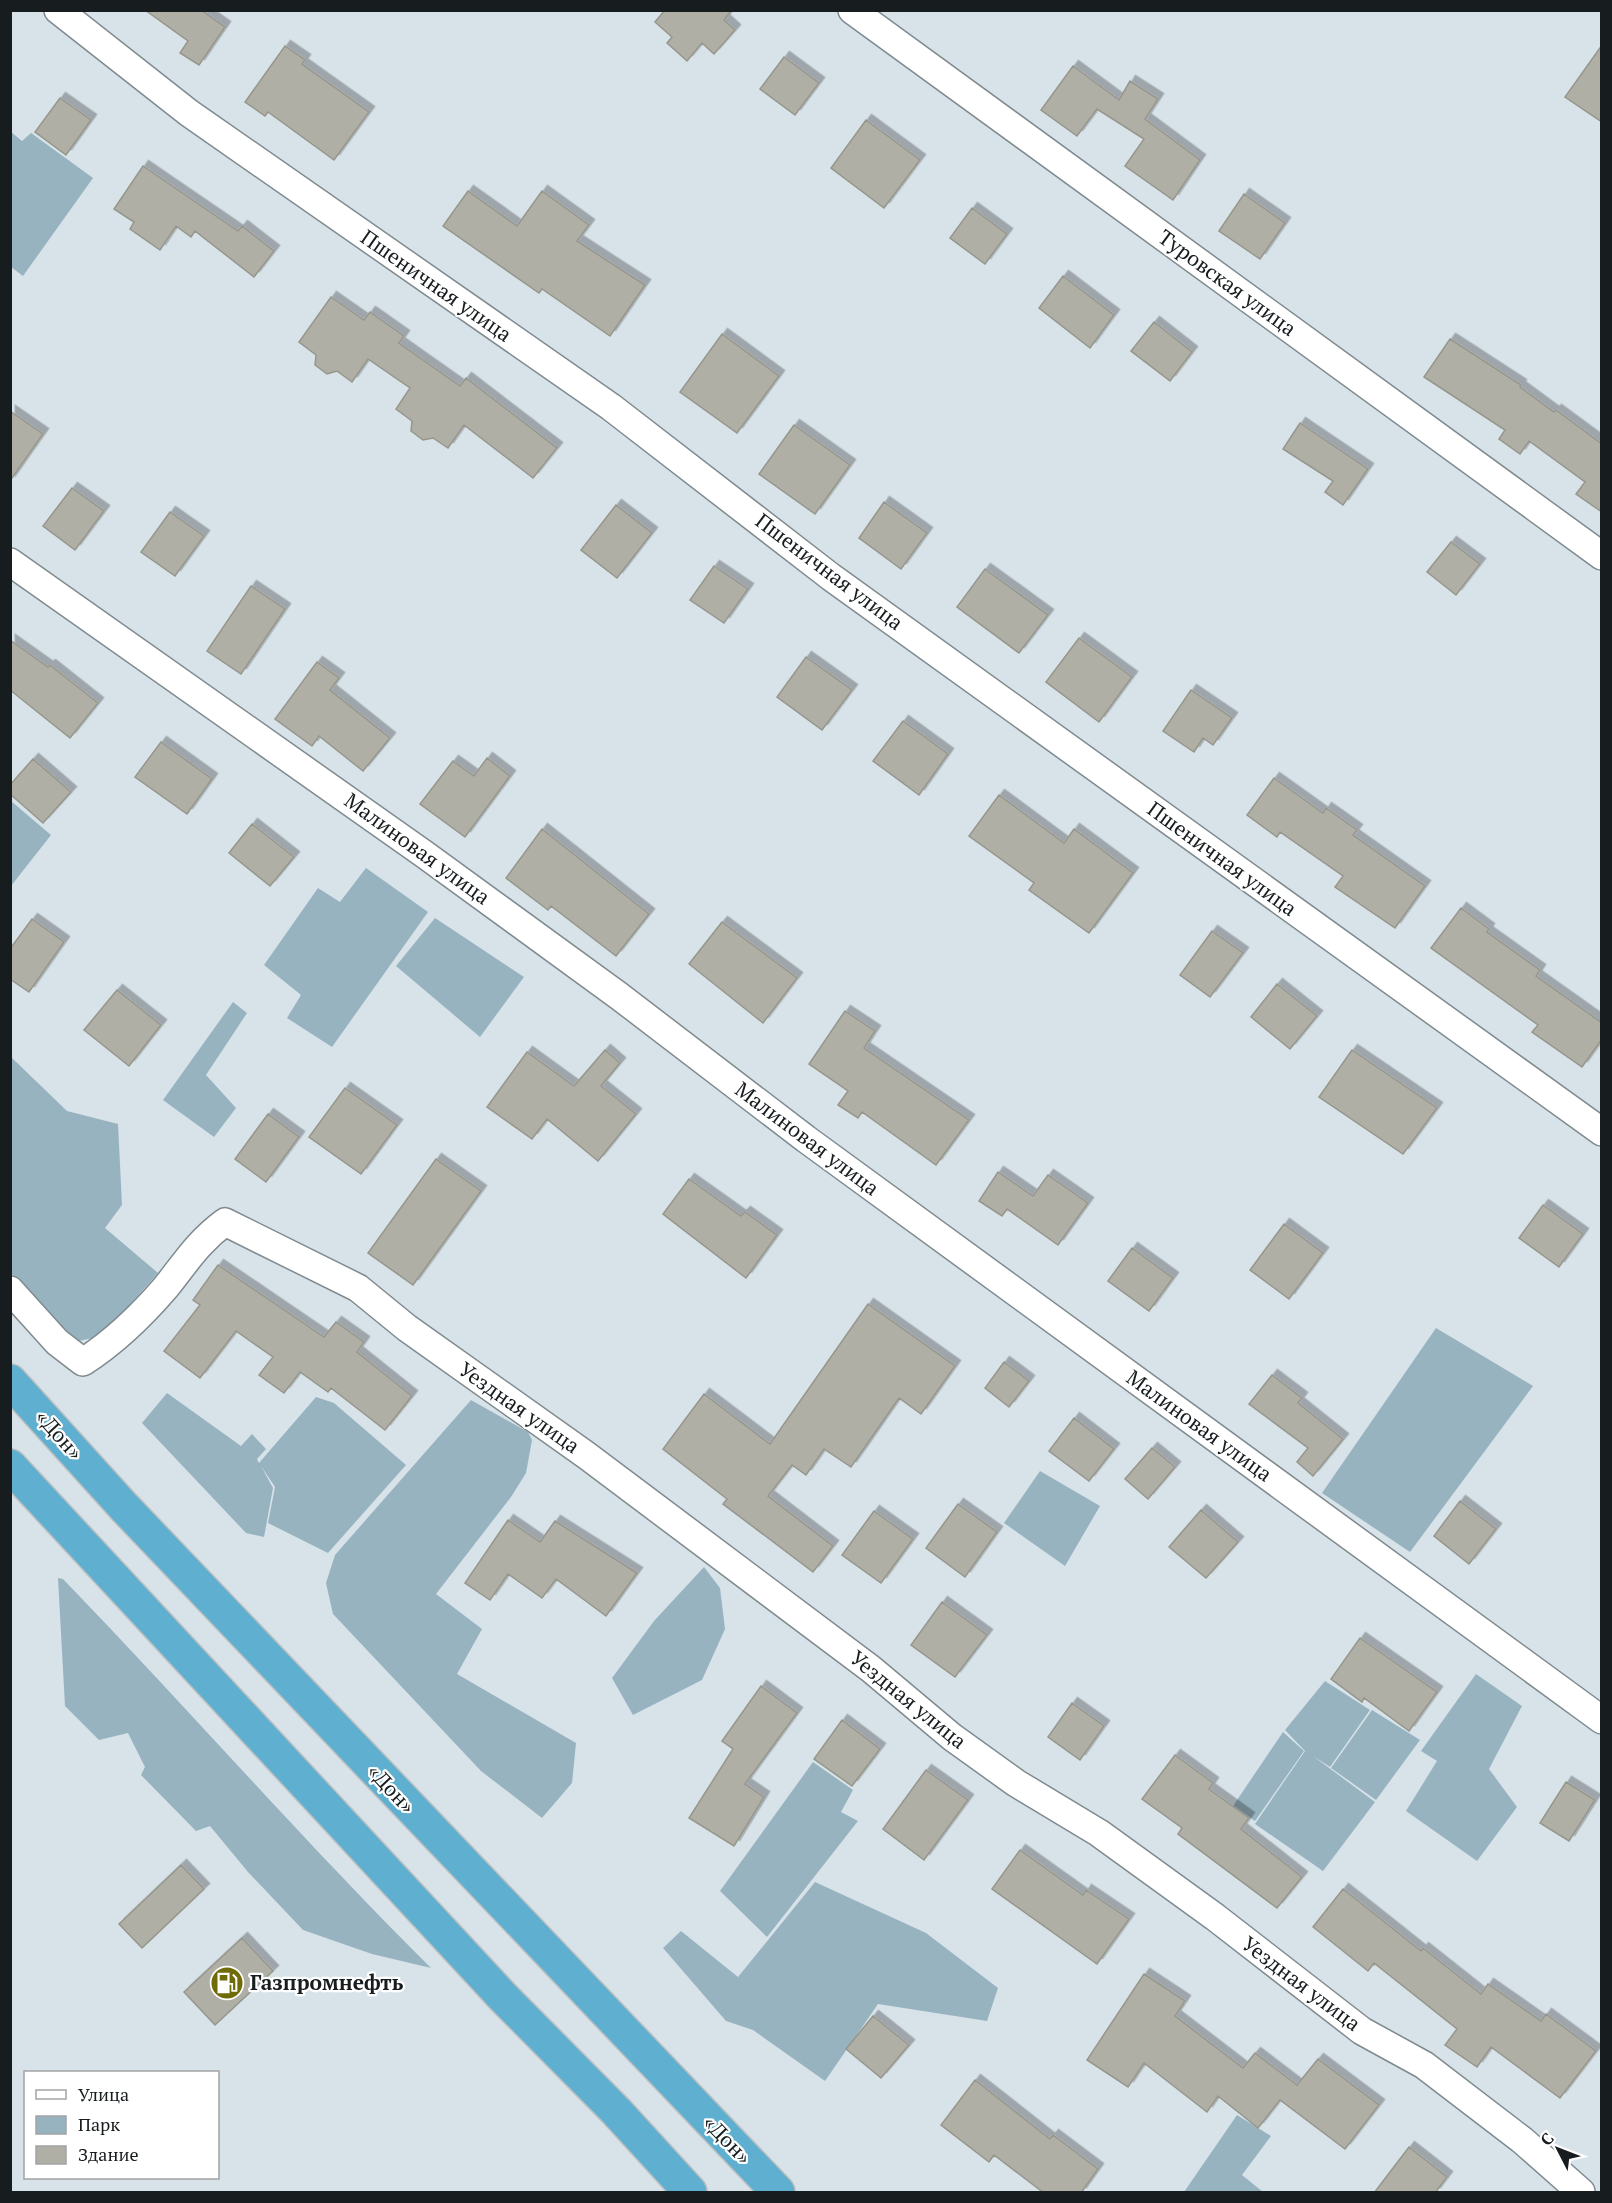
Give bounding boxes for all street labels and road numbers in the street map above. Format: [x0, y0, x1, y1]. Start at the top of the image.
street label: Пшеничная улица [356, 223, 518, 348]
street label: Туровская улица [1153, 223, 1303, 342]
street label: Пшеничная улица [750, 506, 909, 636]
street label: Малиновая улица [339, 786, 496, 911]
street label: Пшеничная улица [1142, 795, 1303, 922]
street label: Малиновая улица [730, 1075, 886, 1202]
street label: Уездная улица [454, 1355, 586, 1460]
street label: Малиновая улица [1121, 1363, 1278, 1488]
street label: «Дон» [30, 1403, 90, 1465]
street label: Уездная улица [845, 1644, 973, 1755]
street label: «Дон» [362, 1757, 422, 1819]
street label: Уездная улица [1237, 1929, 1367, 2037]
street label: «Дон» [697, 2109, 758, 2170]

